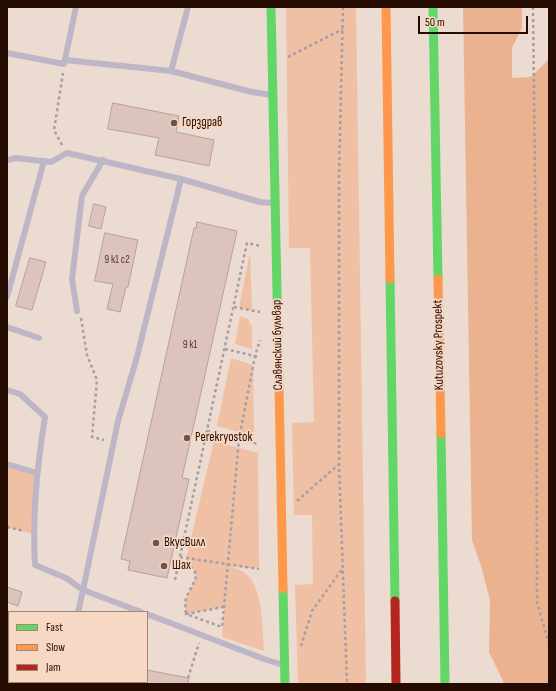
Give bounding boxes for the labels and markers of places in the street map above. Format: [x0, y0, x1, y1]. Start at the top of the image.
place label: Горздрав [182, 115, 222, 131]
marker: Горздрав [169, 118, 179, 128]
place label: Perekryostok [195, 430, 252, 446]
marker: Perekryostok [182, 433, 192, 443]
place label: ВкусВилл [164, 535, 205, 551]
marker: ВкусВилл [151, 538, 161, 548]
place label: Шах [172, 558, 191, 574]
marker: Шах [159, 561, 169, 571]

